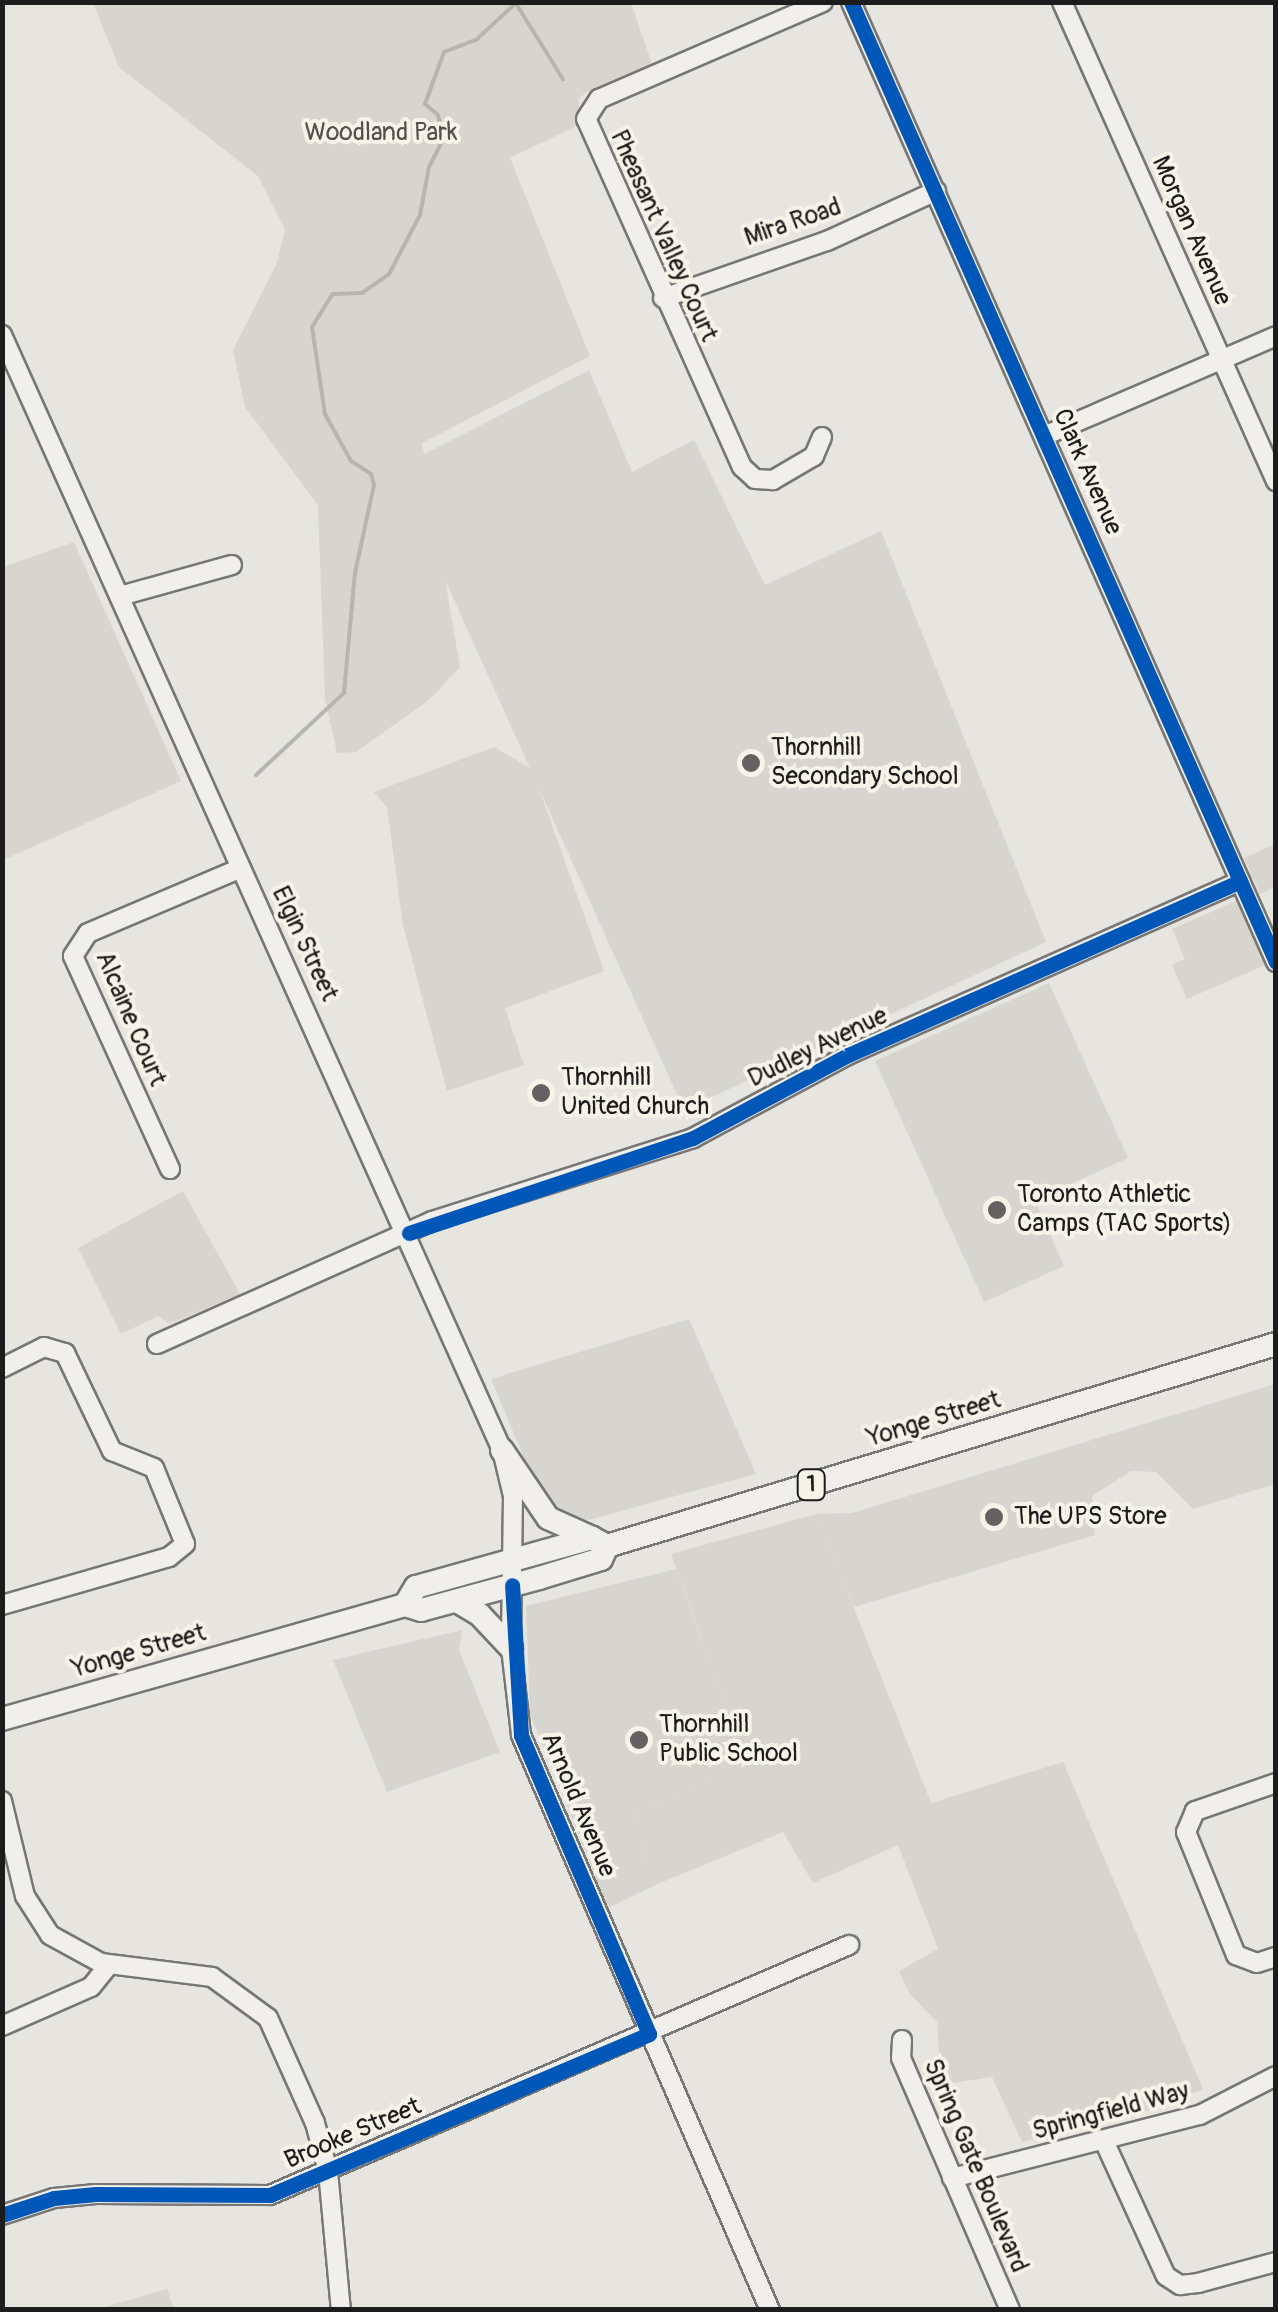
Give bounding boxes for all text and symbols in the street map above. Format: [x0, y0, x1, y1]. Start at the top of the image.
park label: Woodland Park [305, 118, 457, 148]
street label: Pheasant Valley Court [603, 126, 723, 346]
street label: Morgan Avenue [1145, 152, 1237, 310]
street label: Mira Road [741, 193, 845, 253]
street label: Clark Avenue [1046, 404, 1128, 540]
place label: Thornhill Secondary School [771, 734, 959, 793]
marker: Thornhill Secondary School [740, 752, 762, 774]
street label: Elgin Street [264, 882, 344, 1006]
street label: Alcaine Court [88, 947, 172, 1091]
street label: Dudley Avenue [743, 1001, 893, 1095]
place label: Thornhill United Church [561, 1064, 709, 1123]
marker: Thornhill United Church [530, 1082, 552, 1104]
place label: Toronto Athletic Camps (TAC Sports) [1017, 1181, 1232, 1240]
marker: Toronto Athletic Camps (TAC Sports) [986, 1199, 1008, 1221]
street label: Yonge Street [864, 1386, 1004, 1454]
road number: 1 [796, 1468, 826, 1502]
place label: The UPS Store [1014, 1502, 1167, 1532]
marker: The UPS Store [983, 1506, 1005, 1528]
street label: Yonge Street [69, 1619, 209, 1685]
place label: Thornhill Public School [659, 1711, 798, 1770]
street label: Arnold Avenue [534, 1728, 622, 1882]
marker: Thornhill Public School [628, 1729, 650, 1751]
street label: Spring Gate Boulevard [916, 2055, 1034, 2277]
street label: Springfield Way [1030, 2077, 1192, 2147]
street label: Brooke Street [280, 2092, 426, 2176]

